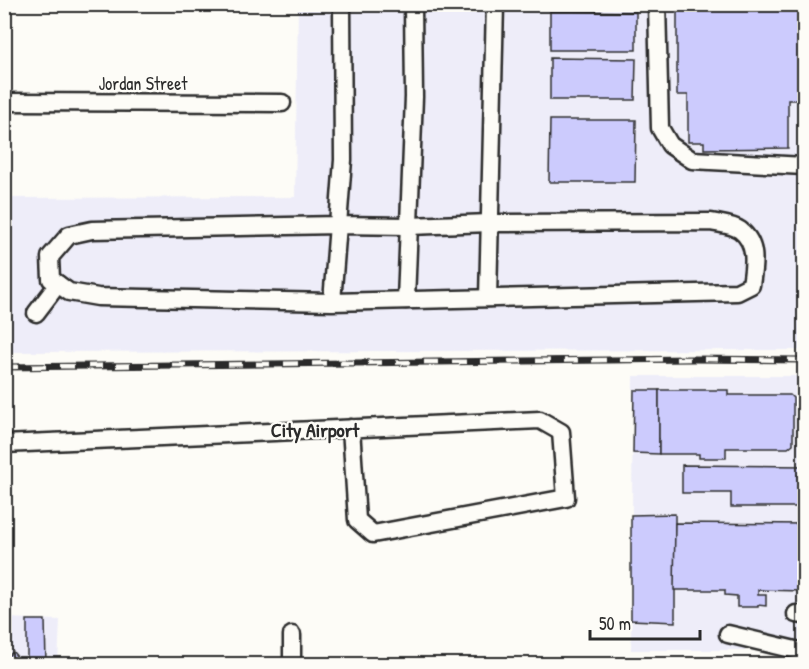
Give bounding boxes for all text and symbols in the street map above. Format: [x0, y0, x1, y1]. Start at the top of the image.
street label: Jordan Street [98, 71, 188, 96]
district label: City Airport [271, 416, 360, 444]
scale bar [590, 603, 700, 641]
text: 50 m [599, 611, 631, 636]

